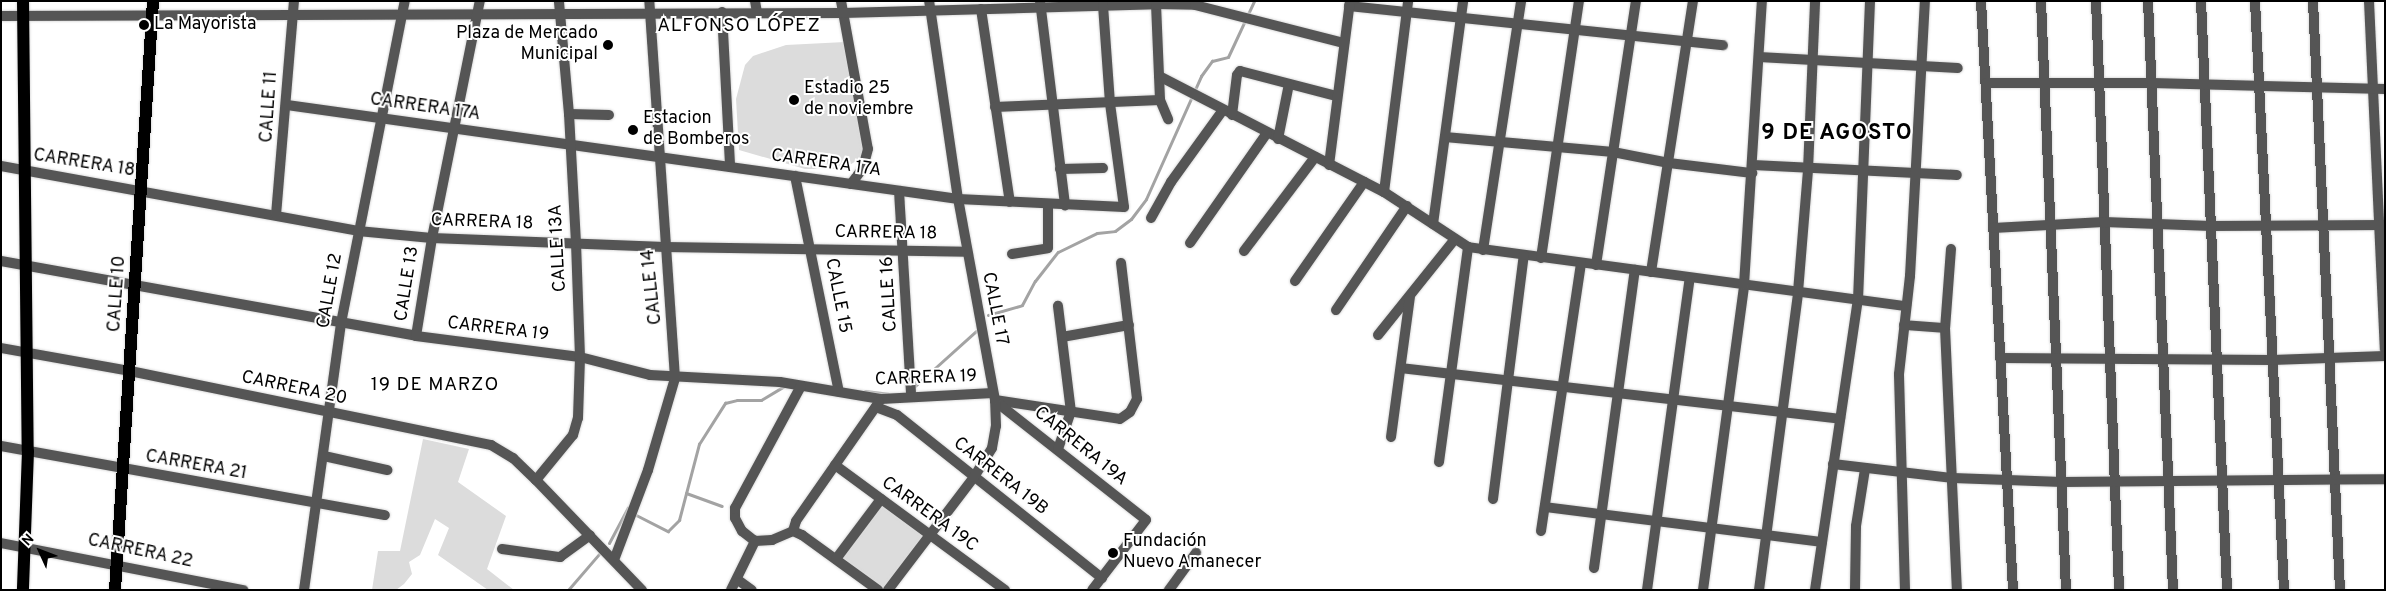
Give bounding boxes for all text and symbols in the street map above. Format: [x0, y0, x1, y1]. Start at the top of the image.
place label: La Mayorista [154, 14, 256, 36]
district label: ALFONSO LÓPEZ [656, 16, 822, 38]
marker: La Mayorista [138, 19, 150, 31]
place label: Plaza de Mercado Municipal [456, 24, 598, 66]
marker: Plaza de Mercado Municipal [602, 39, 614, 51]
street label: CALLE 11 [257, 70, 283, 144]
place label: Estadio 25 de noviembre [804, 79, 914, 122]
street label: CARRERA 17A [368, 90, 482, 126]
marker: Estadio 25 de noviembre [788, 94, 800, 106]
place label: Estacion de Bomberos [643, 109, 749, 152]
district label: 9 DE AGOSTO [1760, 121, 1914, 147]
marker: Estacion de Bomberos [627, 124, 639, 136]
street label: CARRERA 18 [31, 145, 137, 183]
street label: CARRERA 17A [769, 146, 883, 182]
street label: CALLE 13A [546, 204, 572, 292]
street label: CARRERA 18 [430, 210, 534, 236]
street label: CARRERA 18 [834, 222, 938, 246]
street label: CALLE 13 [391, 245, 425, 323]
street label: CALLE 14 [638, 248, 668, 326]
street label: CALLE 12 [314, 252, 348, 330]
street label: CALLE 10 [105, 255, 131, 333]
street label: CALLE 16 [877, 256, 903, 332]
street label: CALLE 15 [819, 257, 855, 335]
street label: CALLE 17 [976, 270, 1012, 348]
street label: CARRERA 19 [445, 313, 551, 347]
street label: CARRERA 19 [874, 366, 978, 392]
street label: CARRERA 20 [239, 367, 349, 411]
district label: 19 DE MARZO [369, 375, 501, 397]
street label: CARRERA 19A [1029, 403, 1131, 491]
street label: CARRERA 19B [948, 433, 1052, 521]
street label: CARRERA 21 [143, 446, 249, 486]
street label: CARRERA 19C [876, 473, 982, 557]
north arrow [15, 526, 65, 576]
street label: CARRERA 22 [85, 530, 195, 574]
text: N [19, 531, 38, 550]
place label: Fundación Nuevo Amanecer [1123, 532, 1262, 574]
marker: Fundación Nuevo Amanecer [1107, 547, 1119, 559]

